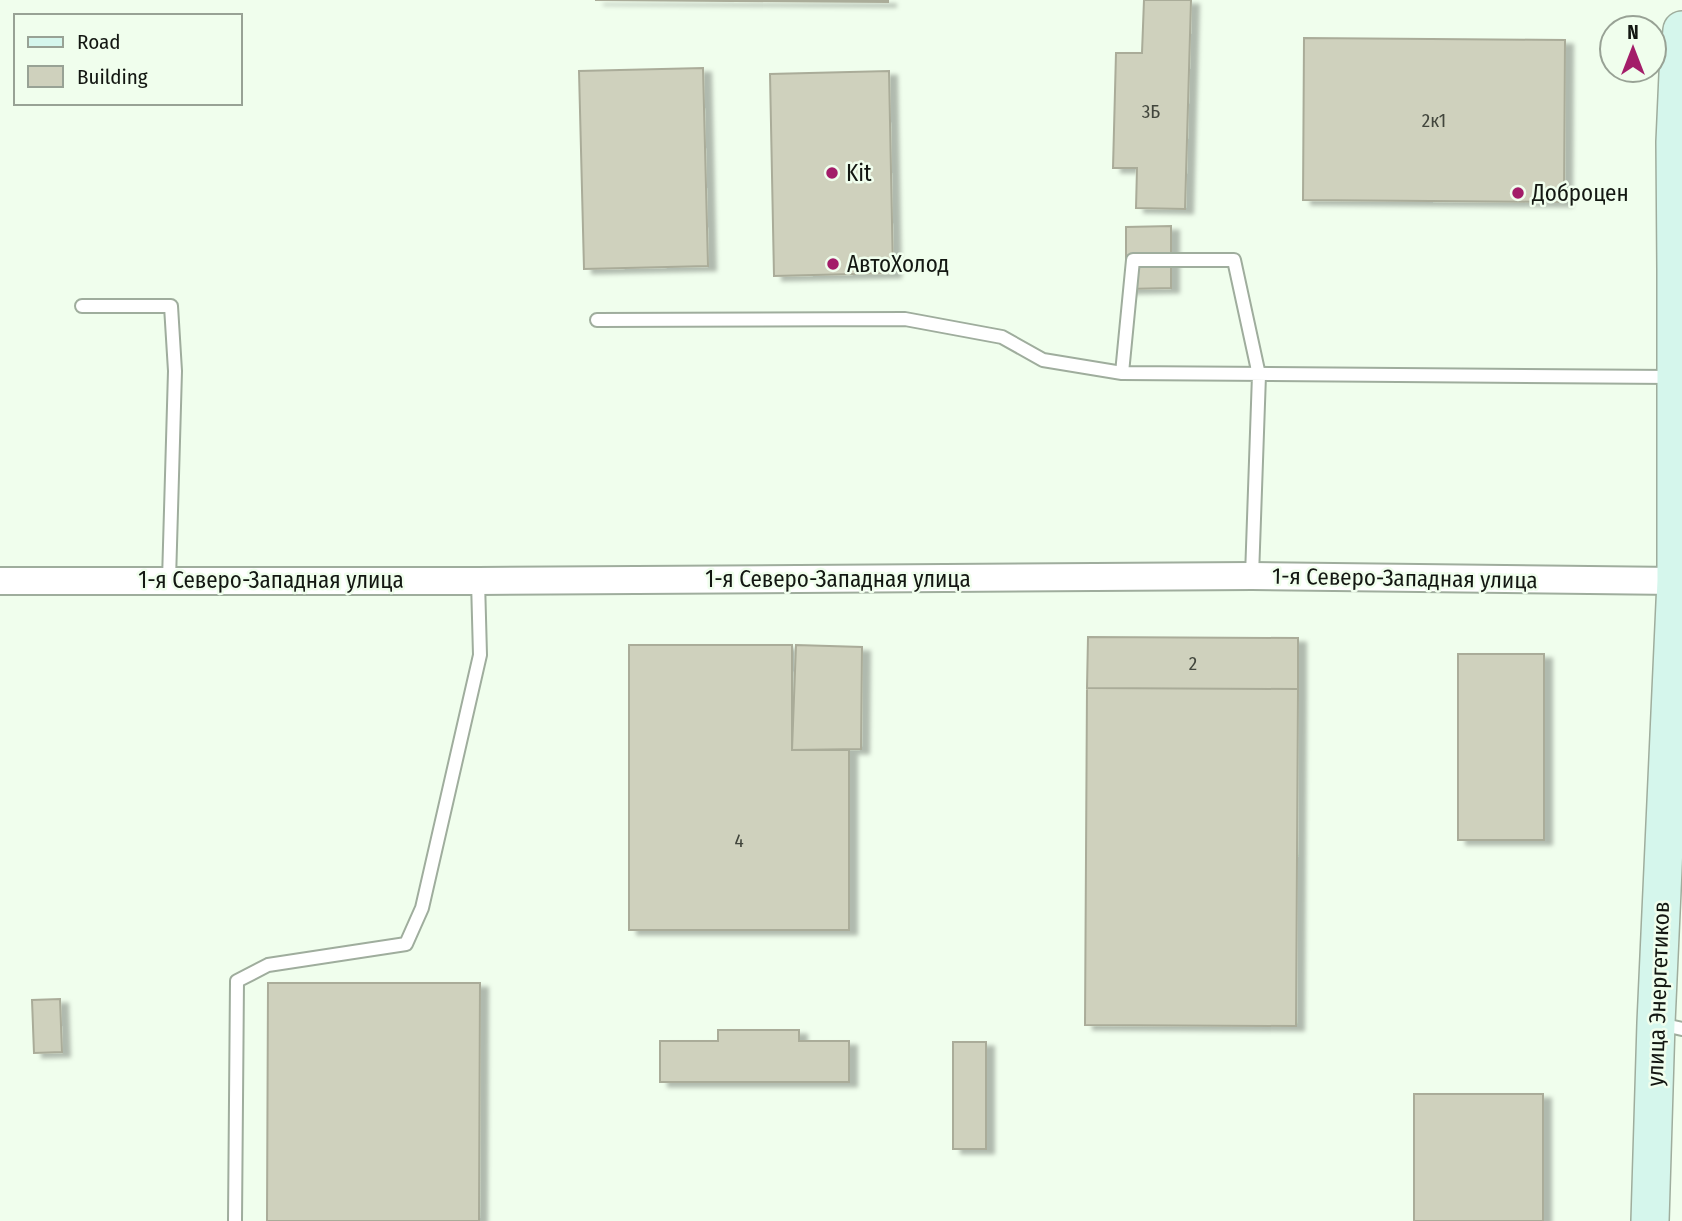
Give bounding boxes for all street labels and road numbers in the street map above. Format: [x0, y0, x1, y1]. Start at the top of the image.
street label: 1-я Северо-Западная улица [1272, 562, 1538, 594]
street label: 1-я Северо-Западная улица [705, 565, 971, 593]
street label: 1-я Северо-Западная улица [138, 566, 404, 594]
street label: улица Энергетиков [1641, 901, 1675, 1087]

